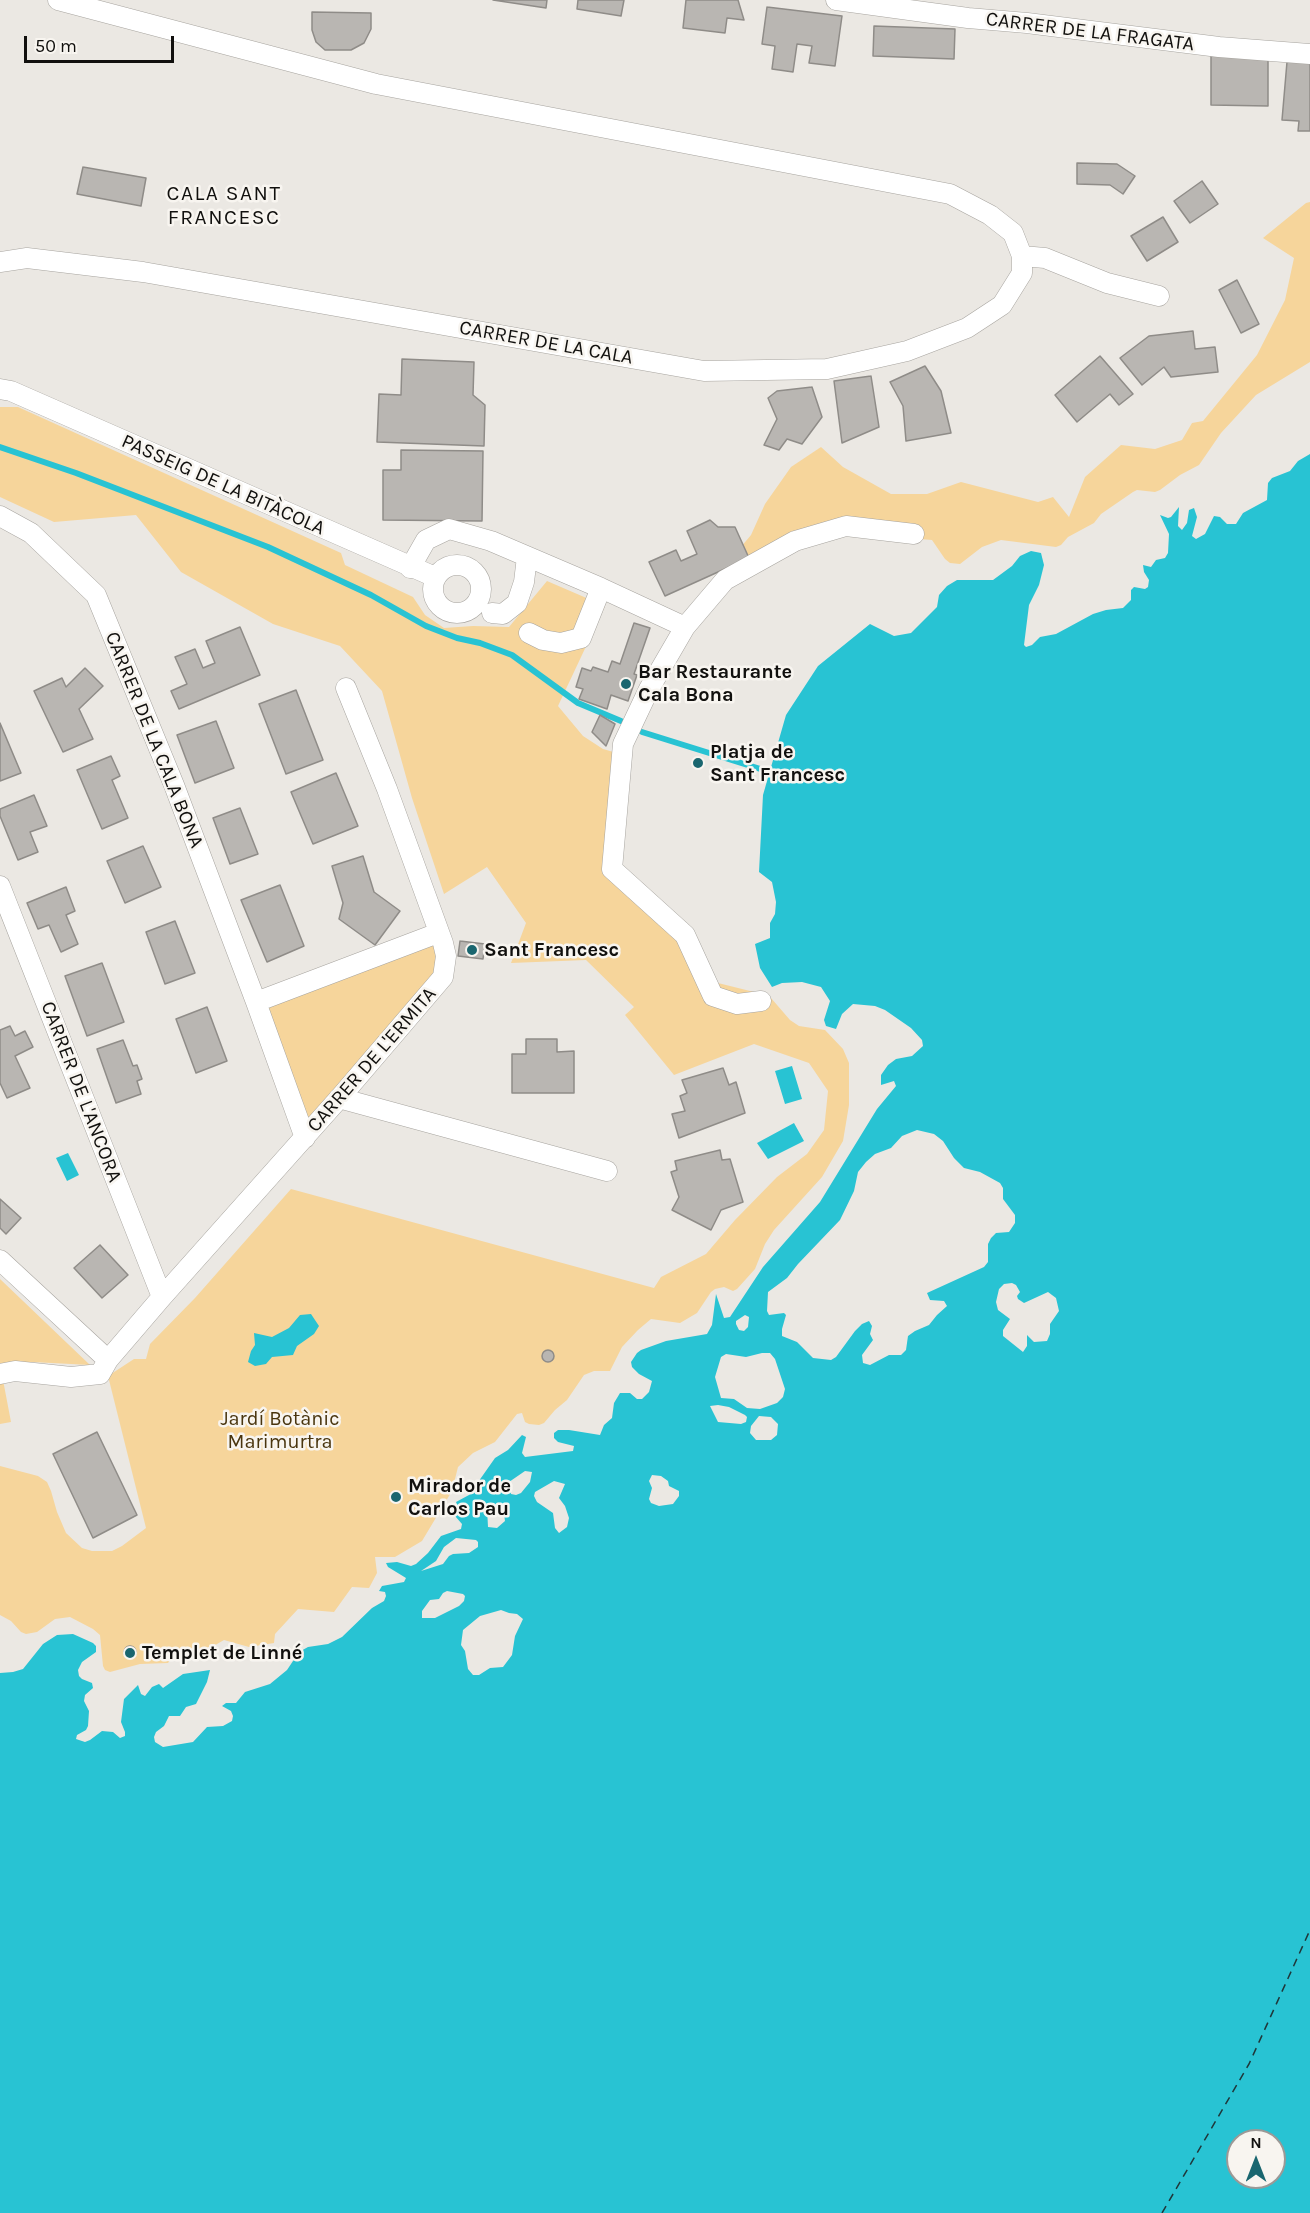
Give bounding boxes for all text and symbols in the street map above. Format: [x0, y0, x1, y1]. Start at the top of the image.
street label: CARRER DE LA FRAGATA [984, 7, 1196, 57]
scale bar [27, 24, 177, 62]
text: 50 m [35, 35, 77, 57]
district label: CALA SANT FRANCESC [167, 181, 281, 231]
street label: CARRER DE LA CALA [457, 316, 635, 370]
street label: PASSEIG DE LA BITÀCOLA [118, 429, 328, 541]
street label: CARRER DE LA CALA BONA [100, 628, 208, 852]
place label: Bar Restaurante Cala Bona [638, 660, 792, 707]
marker: Bar Restaurante Cala Bona [619, 677, 633, 691]
place label: Platja de Sant Francesc [710, 740, 845, 787]
marker: Platja de Sant Francesc [691, 756, 705, 770]
place label: Sant Francesc [484, 938, 619, 962]
marker: Sant Francesc [465, 943, 479, 957]
street label: CARRER DE L'ERMITA [302, 983, 442, 1137]
street label: CARRER DE L'ANCORA [35, 998, 127, 1186]
park label: Jardí Botànic Marimurtra [220, 1407, 340, 1454]
place label: Mirador de Carlos Pau [408, 1474, 511, 1521]
marker: Mirador de Carlos Pau [389, 1490, 403, 1504]
place label: Templet de Linné [142, 1641, 302, 1665]
marker: Templet de Linné [123, 1646, 137, 1660]
north arrow [1226, 2129, 1286, 2189]
text: N [1250, 2133, 1262, 2152]

